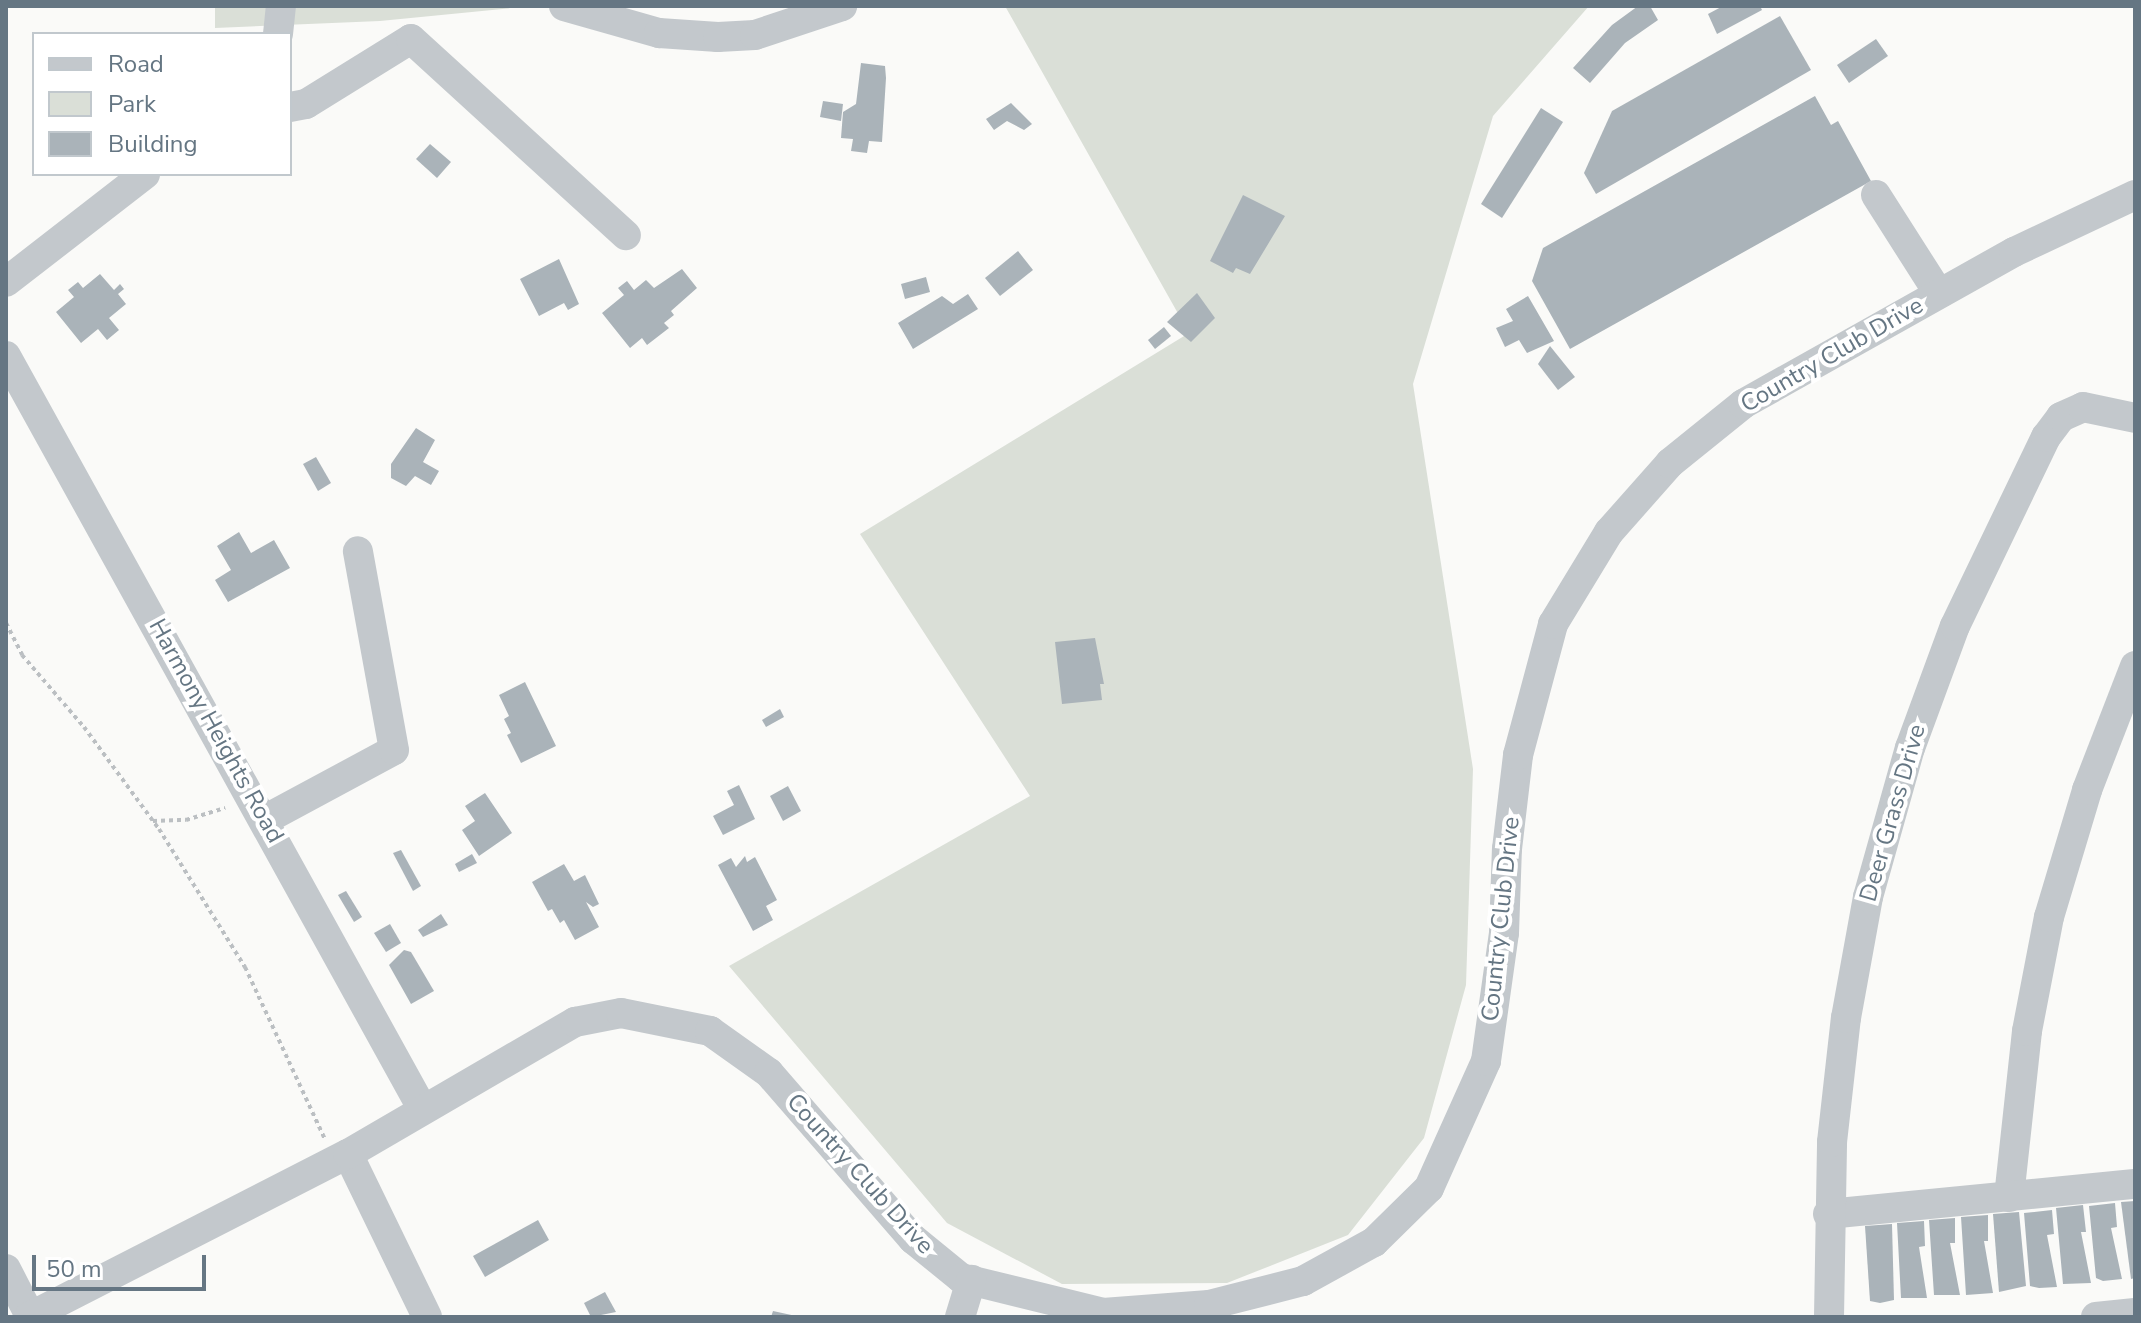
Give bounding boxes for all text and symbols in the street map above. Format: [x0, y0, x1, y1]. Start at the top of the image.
legend [32, 32, 292, 176]
text: Road [108, 48, 164, 80]
text: Park [108, 88, 156, 120]
text: Building [108, 128, 198, 160]
street label: Country Club Drive [1736, 291, 1928, 419]
street label: Harmony Heights Road [142, 614, 290, 848]
street label: Deer Grass Drive [1854, 721, 1932, 905]
street label: Country Club Drive [1476, 815, 1526, 1023]
street label: Country Club Drive [780, 1088, 940, 1260]
scale bar [36, 1239, 210, 1289]
text: 50 m [46, 1253, 102, 1285]

